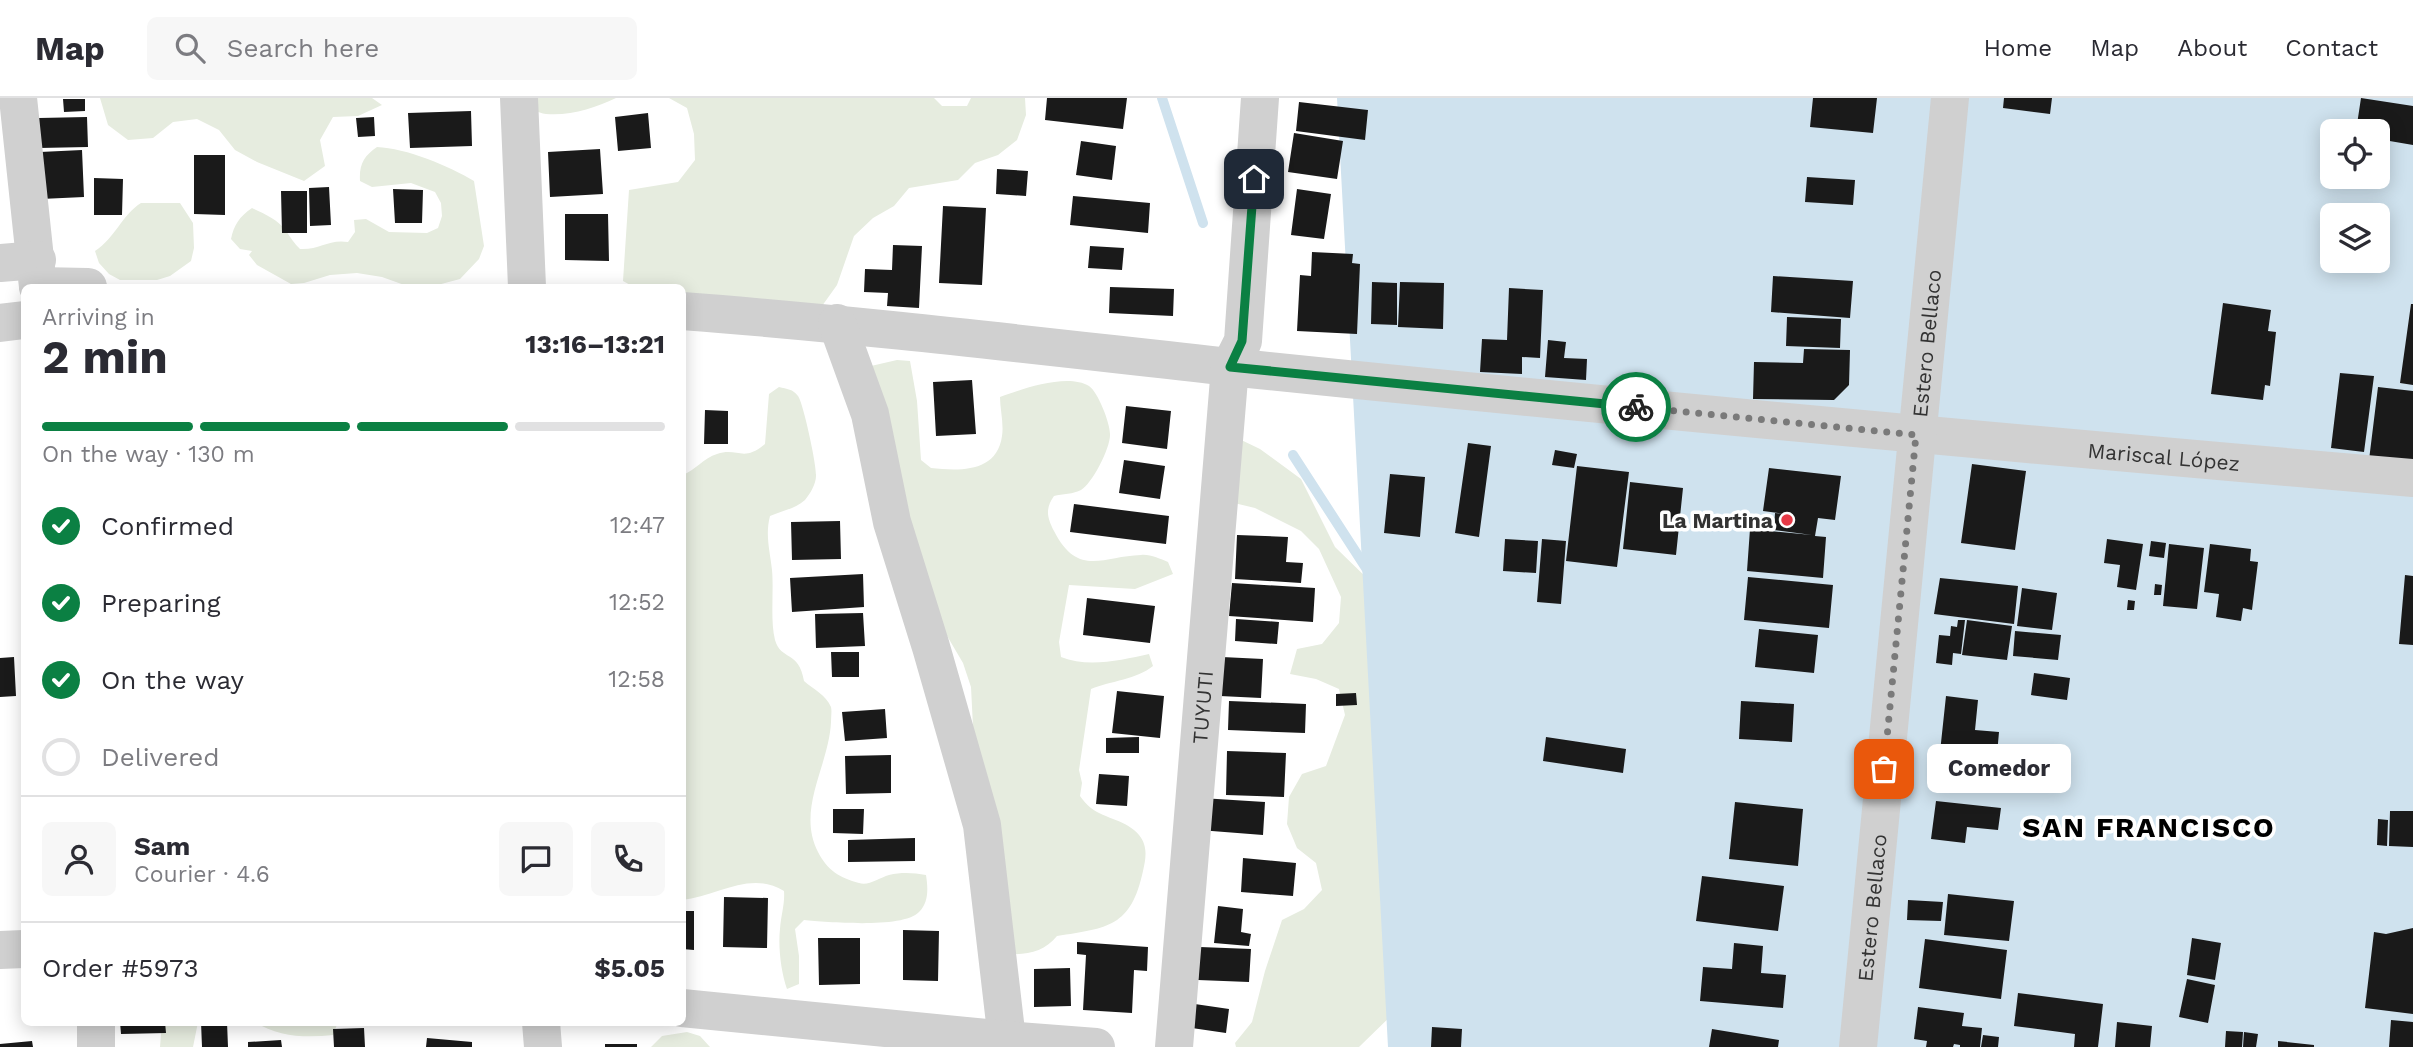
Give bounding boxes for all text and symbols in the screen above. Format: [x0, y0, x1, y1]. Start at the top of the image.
search box [147, 17, 637, 80]
text: Map [35, 29, 105, 68]
icon: search [171, 29, 209, 67]
text: Search here [227, 33, 379, 63]
text: Home [1984, 34, 2052, 62]
text: Map [2090, 34, 2139, 62]
text: About [2177, 34, 2247, 62]
text: Contact [2285, 34, 2378, 62]
map controls [2320, 119, 2390, 273]
button: locate [2320, 119, 2390, 189]
pin [1224, 149, 1284, 209]
icon: home [1235, 160, 1273, 198]
button: layers [2320, 203, 2390, 273]
street label: Estero Bellaco [1907, 268, 1946, 418]
text: Arriving in [42, 304, 155, 331]
text: 13:16–13:21 [525, 329, 665, 359]
text: 2 min [42, 330, 168, 384]
courier [1601, 372, 1671, 442]
icon: bike [1617, 388, 1655, 426]
street label: Mariscal López [2087, 437, 2241, 475]
text: On the way · 130 m [42, 441, 255, 468]
icon: check [42, 507, 80, 545]
place label: La Martina [1662, 508, 1774, 533]
text: Confirmed [101, 511, 234, 541]
text: 12:47 [610, 512, 665, 539]
marker: La Martina [1779, 512, 1795, 528]
icon: check [42, 584, 80, 622]
text: Preparing [101, 588, 221, 618]
text: 12:52 [609, 589, 665, 616]
icon: check [42, 661, 80, 699]
text: On the way [101, 665, 244, 695]
text: 12:58 [608, 666, 665, 693]
street label: TUYUTI [1187, 670, 1217, 745]
pin [1854, 739, 1914, 799]
text: Delivered [101, 742, 220, 772]
callout: Comedor [1926, 744, 2070, 794]
icon: bag [1865, 750, 1903, 788]
text: Comedor [1948, 755, 2050, 782]
district label: SAN FRANCISCO [2022, 811, 2276, 844]
button: person [42, 822, 116, 896]
button: chat [499, 822, 573, 896]
button: phone [591, 822, 665, 896]
text: Sam [134, 831, 190, 861]
street label: Estero Bellaco [1852, 833, 1891, 983]
text: Courier · 4.6 [134, 861, 270, 888]
text: Order #5973 [42, 953, 199, 983]
text: $5.05 [594, 953, 665, 983]

